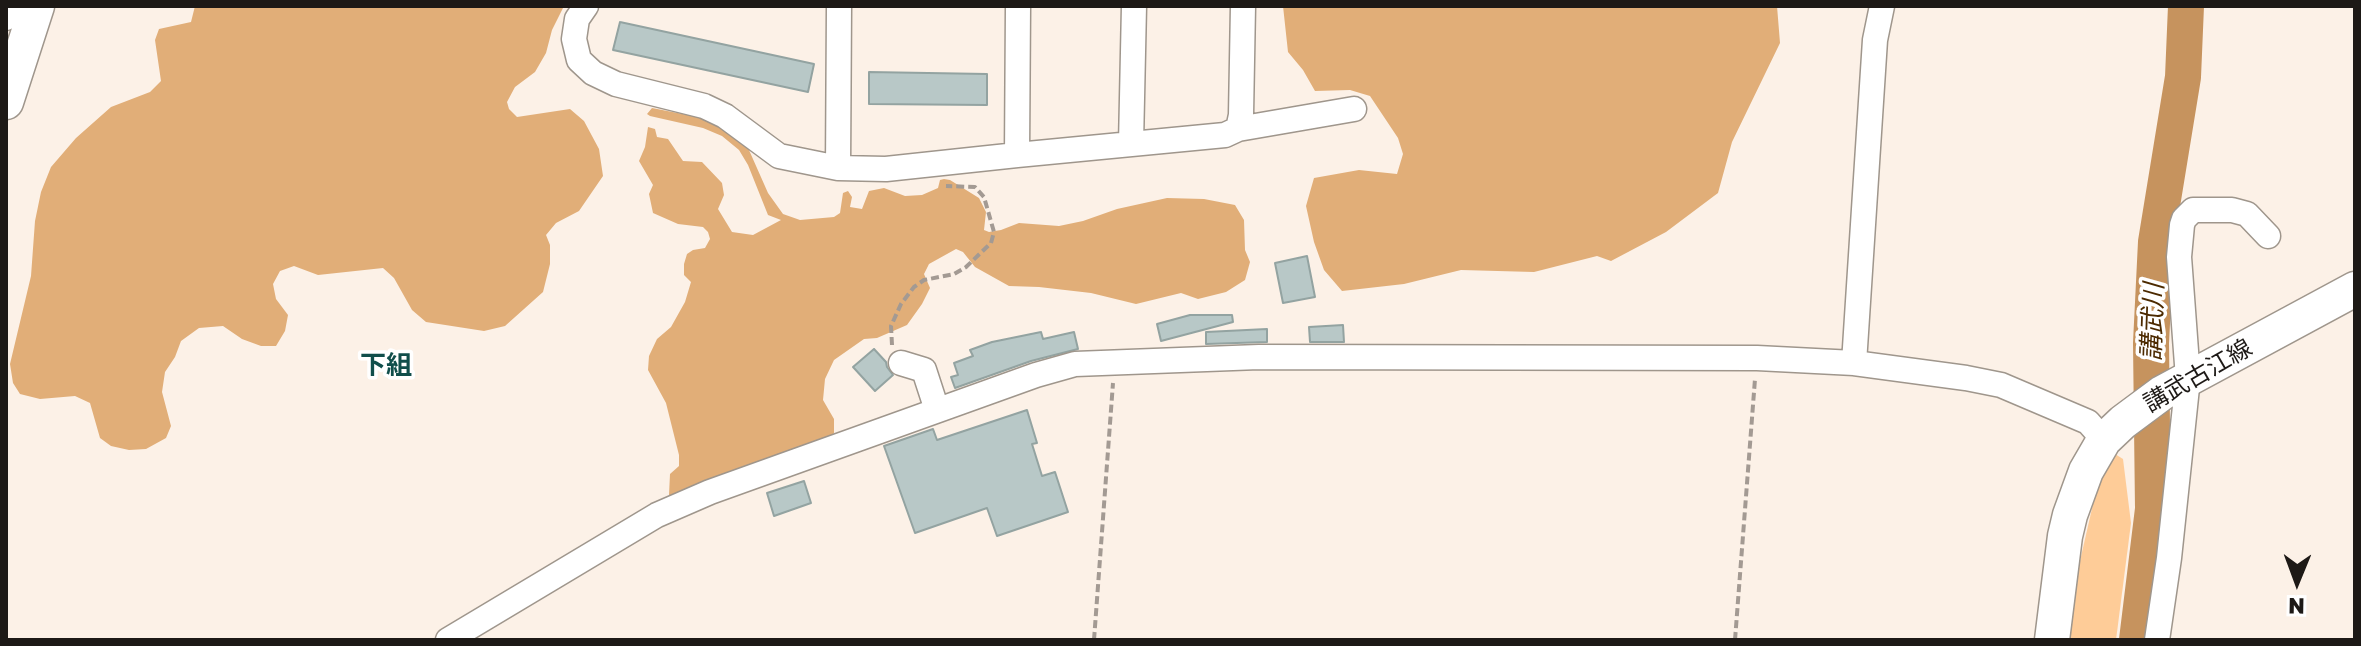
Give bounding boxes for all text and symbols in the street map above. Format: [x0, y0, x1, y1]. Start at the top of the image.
water label: 講武川 [2136, 282, 2170, 362]
street label: 講武古江線 [2139, 334, 2257, 418]
district label: 下組 [360, 350, 412, 382]
north arrow [2257, 542, 2337, 622]
text: N [2288, 593, 2305, 620]

